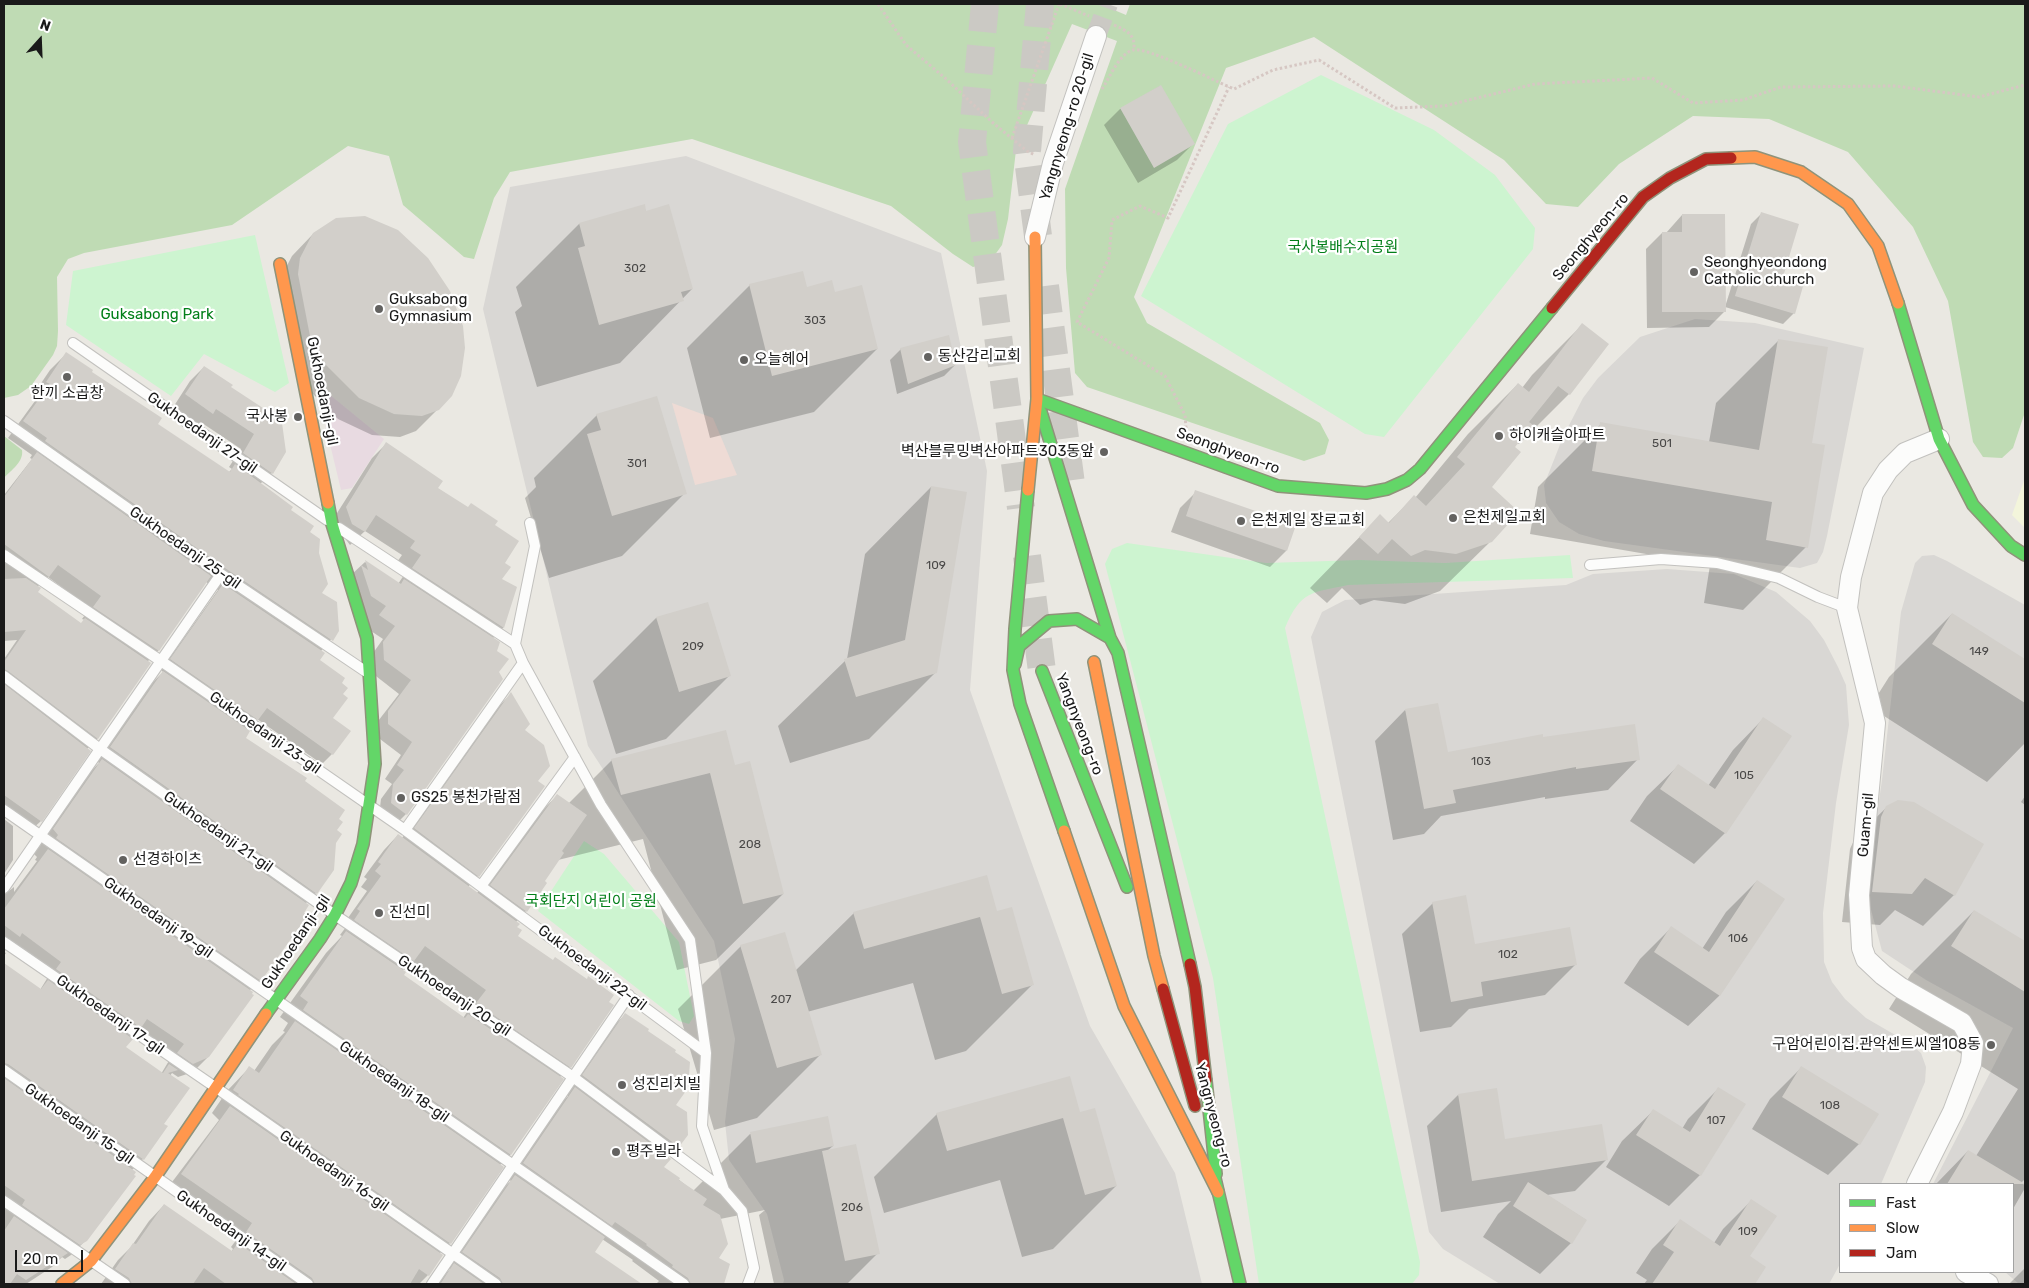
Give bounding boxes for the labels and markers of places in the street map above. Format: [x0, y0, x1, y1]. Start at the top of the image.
place label: Seonghyeondong Catholic church [1704, 254, 1827, 289]
marker: Seonghyeondong Catholic church [1688, 266, 1700, 278]
place label: Guksabong Gymnasium [389, 291, 472, 326]
marker: Guksabong Gymnasium [373, 303, 385, 315]
place label: 동산감리교회 [938, 348, 1021, 366]
place label: 오늘헤어 [754, 351, 809, 369]
marker: 동산감리교회 [922, 351, 934, 363]
marker: 오늘헤어 [738, 354, 750, 366]
marker: 한끼 소곱창 [61, 371, 73, 383]
place label: 한끼 소곱창 [31, 385, 103, 403]
place label: 국사봉 [247, 408, 288, 426]
marker: 국사봉 [292, 411, 304, 423]
place label: 하이캐슬아파트 [1509, 427, 1606, 445]
marker: 하이캐슬아파트 [1493, 430, 1505, 442]
place label: 벽산블루밍벽산아파트303동앞 [901, 443, 1094, 461]
marker: 벽산블루밍벽산아파트303동앞 [1098, 446, 1110, 458]
place label: 은천제일교회 [1463, 509, 1546, 527]
place label: 은천제일 장로교회 [1251, 512, 1365, 530]
marker: 은천제일교회 [1447, 512, 1459, 524]
marker: 은천제일 장로교회 [1235, 515, 1247, 527]
place label: GS25 봉천가람점 [411, 789, 521, 807]
marker: GS25 봉천가람점 [395, 792, 407, 804]
place label: 선경하이츠 [133, 851, 202, 869]
marker: 선경하이츠 [117, 854, 129, 866]
place label: 진선미 [389, 904, 430, 922]
marker: 진선미 [373, 907, 385, 919]
place label: 구암어린이집.관악센트씨엘108동 [1772, 1036, 1981, 1054]
marker: 구암어린이집.관악센트씨엘108동 [1985, 1039, 1997, 1051]
place label: 성진리치빌 [632, 1076, 701, 1094]
marker: 성진리치빌 [616, 1079, 628, 1091]
place label: 평주빌라 [626, 1143, 681, 1161]
marker: 평주빌라 [610, 1146, 622, 1158]

